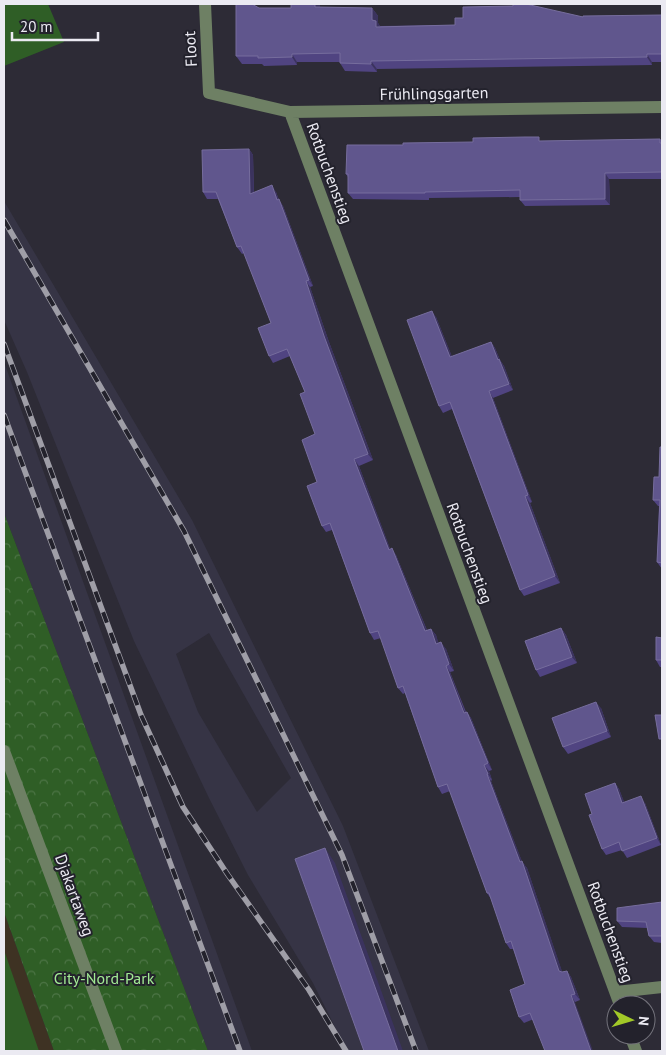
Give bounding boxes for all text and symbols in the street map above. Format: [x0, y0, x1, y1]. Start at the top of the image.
scale bar [12, 10, 99, 42]
text: 20 m [20, 17, 53, 36]
street label: Floot [179, 30, 201, 67]
street label: Frühlingsgarten [379, 82, 489, 104]
street label: Rotbuchenstieg [303, 120, 357, 226]
street label: Rotbuchenstieg [443, 500, 497, 606]
street label: Djakartaweg [51, 851, 99, 939]
street label: Rotbuchenstieg [584, 879, 638, 985]
park label: City-Nord-Park [54, 968, 155, 988]
north arrow [606, 995, 656, 1045]
text: N [635, 1016, 653, 1027]

